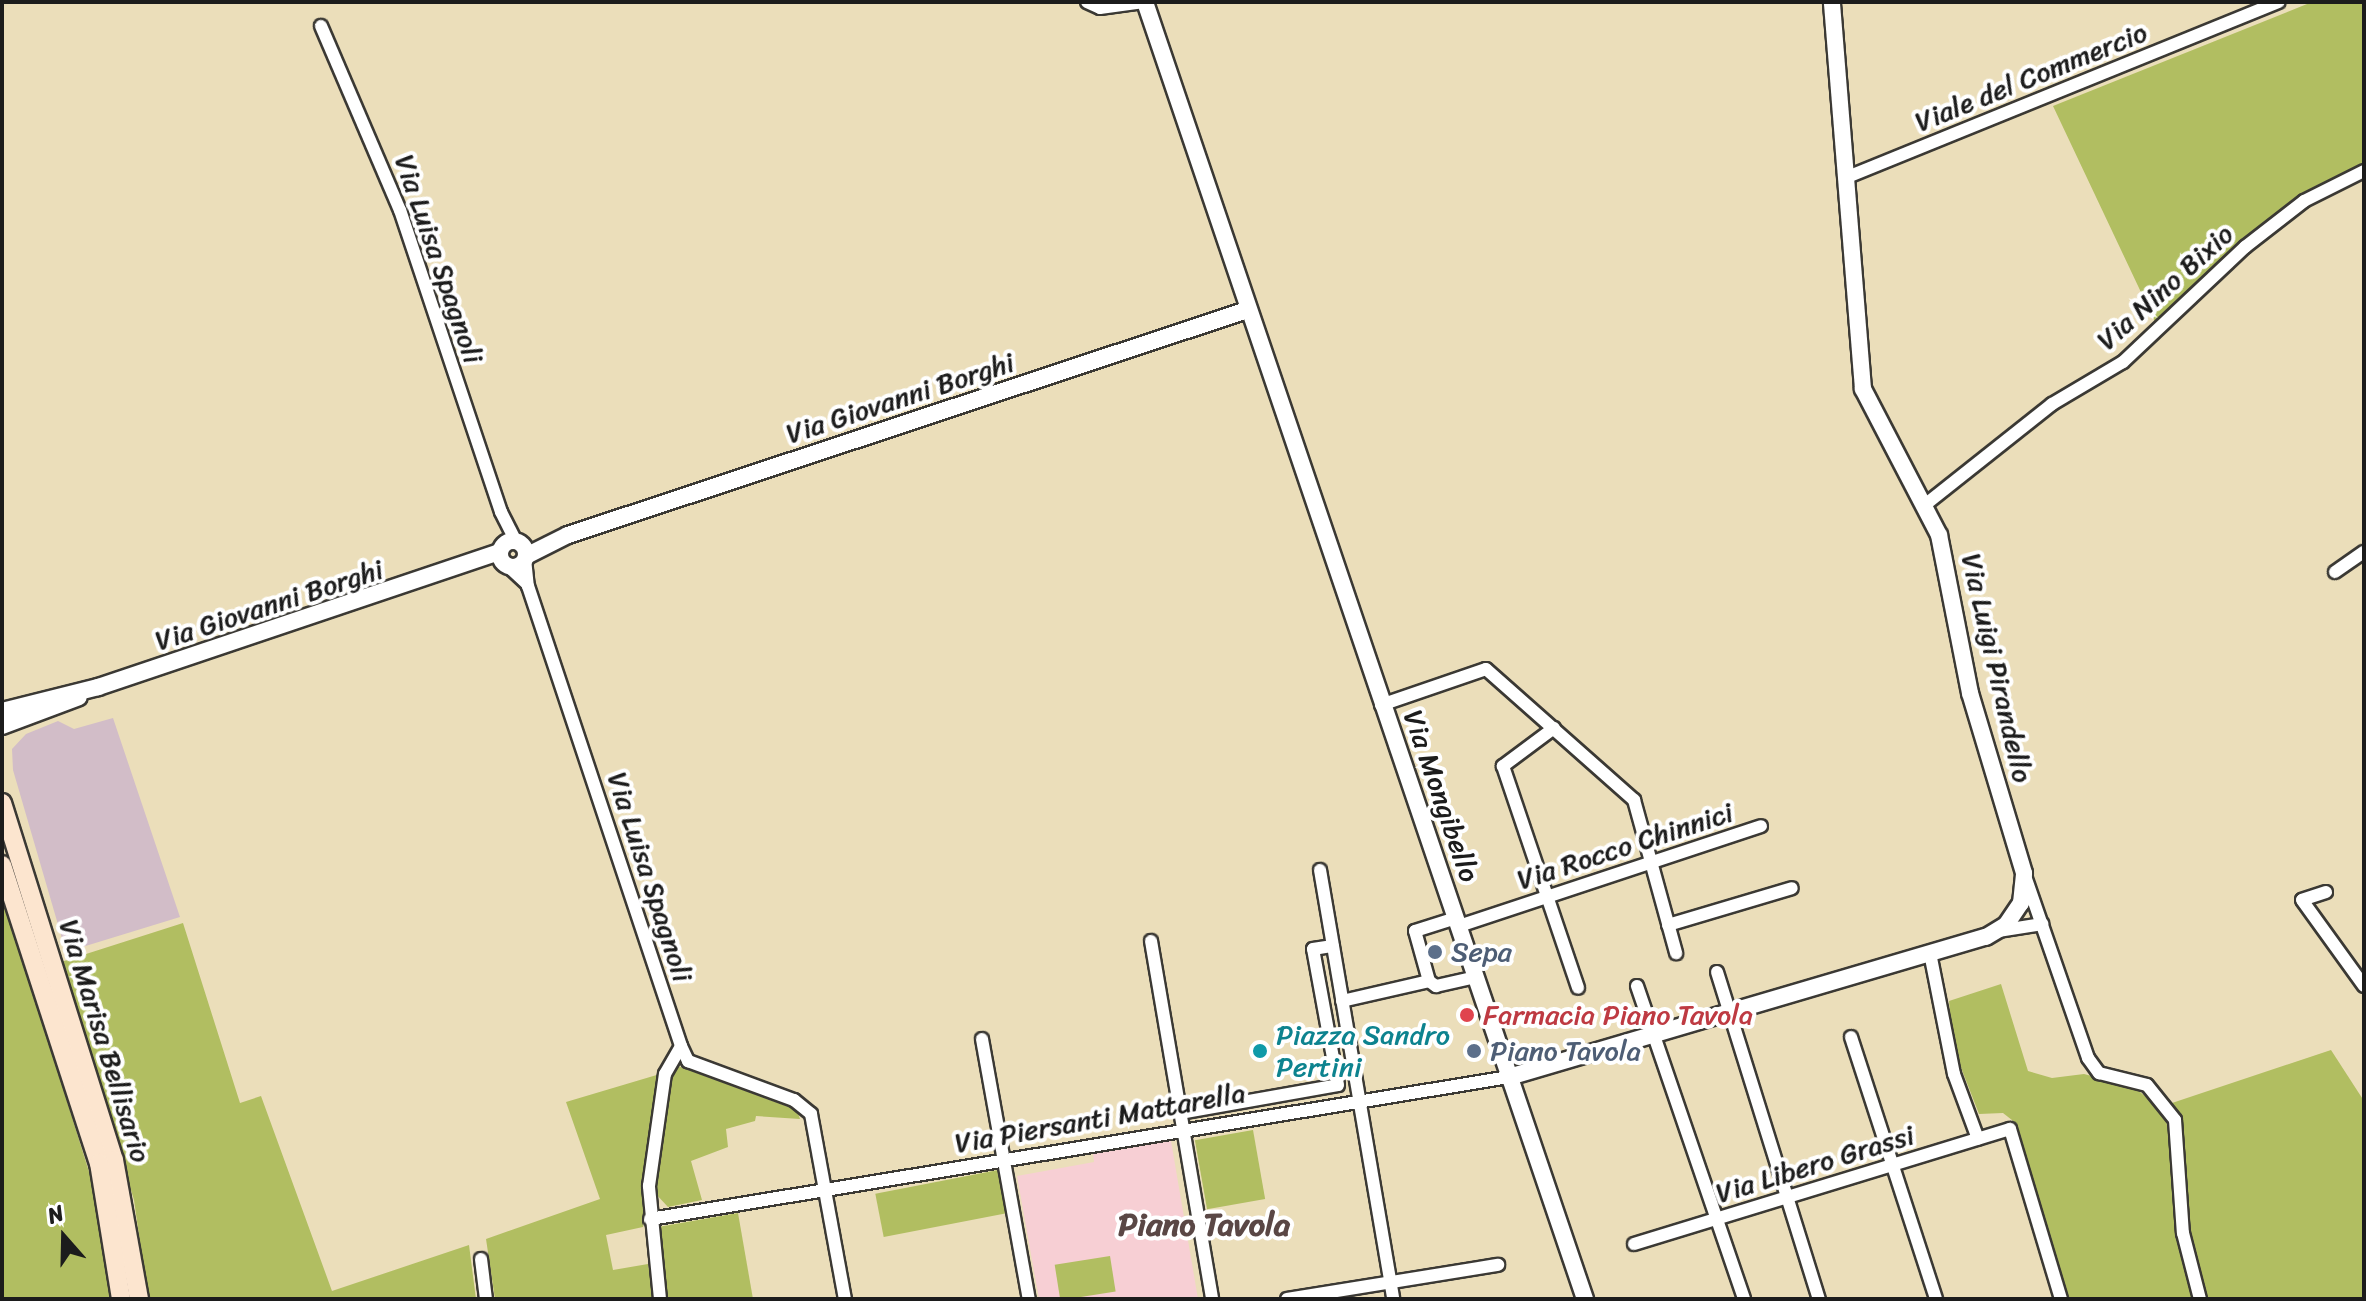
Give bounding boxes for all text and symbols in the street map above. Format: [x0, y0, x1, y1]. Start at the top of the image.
street label: Viale del Commercio [1910, 15, 2152, 139]
street label: Via Luisa Spagnoli [387, 149, 491, 369]
street label: Via Nino Bixio [2090, 217, 2240, 357]
street label: Via Giovanni Borghi [782, 345, 1018, 451]
street label: Via Luigi Pirandello [1954, 550, 2040, 786]
street label: Via Giovanni Borghi [151, 552, 387, 658]
street label: Via Mongibello [1396, 706, 1486, 886]
street label: Via Luisa Spagnoli [600, 767, 700, 987]
street label: Via Rocco Chinnici [1512, 795, 1738, 897]
street label: Via Marisa Bellisario [52, 916, 158, 1166]
place label: Sepa [1451, 935, 1512, 969]
marker: Sepa [1426, 943, 1444, 961]
place label: Farmacia Piano Tavola [1483, 998, 1754, 1032]
marker: Farmacia Piano Tavola [1458, 1006, 1476, 1024]
place label: Piazza Sandro Pertini [1276, 1018, 1450, 1084]
place label: Piano Tavola [1490, 1034, 1641, 1068]
marker: Piazza Sandro Pertini [1251, 1042, 1269, 1060]
marker: Piano Tavola [1465, 1042, 1483, 1060]
street label: Via Piersanti Mattarella [952, 1076, 1248, 1160]
street label: Via Libero Grassi [1713, 1118, 1917, 1210]
text: N [42, 1193, 69, 1235]
north arrow [24, 1197, 104, 1277]
district label: Piano Tavola [1117, 1206, 1291, 1244]

